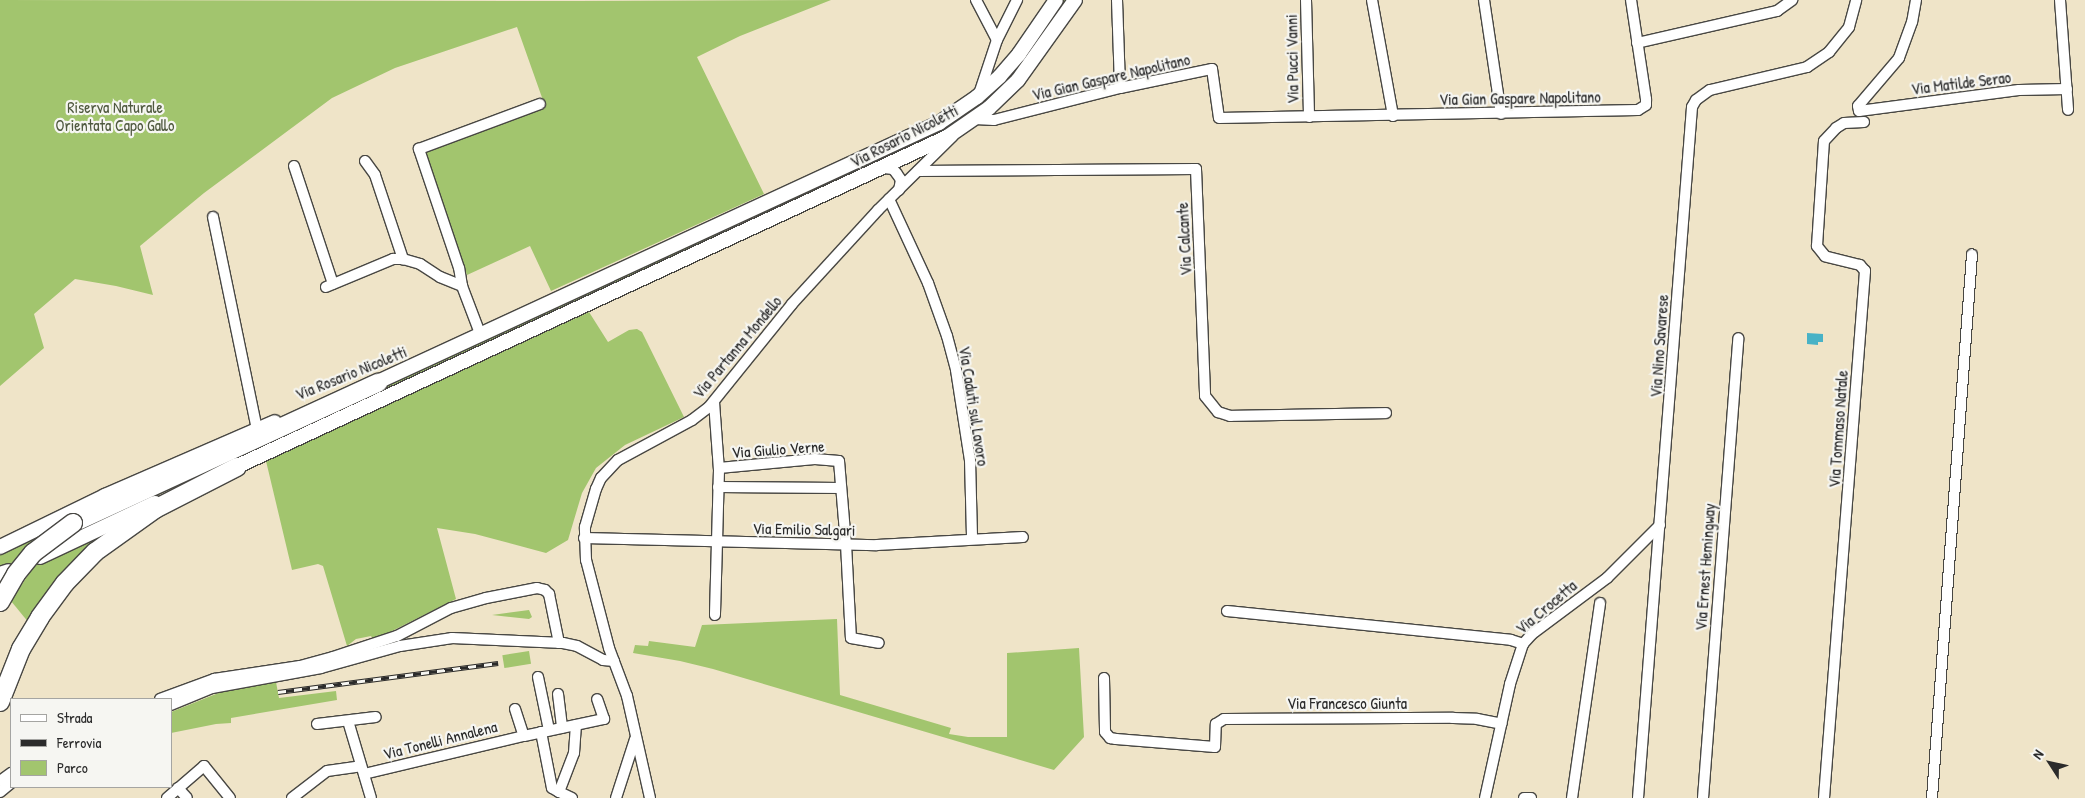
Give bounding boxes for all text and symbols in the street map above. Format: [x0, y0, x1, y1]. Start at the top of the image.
street label: Via Pucci Vanni [1282, 14, 1302, 104]
street label: Via Gian Gaspare Napolitano [1030, 49, 1192, 105]
street label: Via Matilde Serao [1910, 67, 2012, 99]
street label: Via Gian Gaspare Napolitano [1439, 87, 1601, 109]
park label: Riserva Naturale Orientata Capo Gallo [56, 97, 174, 135]
street label: Via Rosario Nicoletti [847, 101, 961, 171]
street label: Via Calcante [1172, 202, 1196, 276]
street label: Via Partanna Mondello [689, 292, 785, 402]
street label: Via Nino Savarese [1646, 294, 1672, 398]
street label: Via Rosario Nicoletti [292, 342, 410, 404]
street label: Via Caduti sul Lavoro [955, 345, 993, 467]
street label: Via Tommaso Natale [1824, 369, 1852, 489]
street label: Via Giulio Verne [731, 436, 825, 462]
street label: Via Ernest Hemingway [1691, 503, 1719, 631]
street label: Via Emilio Salgari [752, 519, 856, 539]
street label: Via Crocetta [1512, 576, 1580, 638]
street label: Via Francesco Giunta [1287, 693, 1407, 713]
legend [10, 698, 172, 788]
text: Strada [57, 707, 92, 728]
street label: Via Tonelli Annalena [381, 717, 499, 763]
text: Ferrovia [57, 732, 101, 753]
north arrow [2025, 738, 2075, 788]
text: N [2027, 746, 2047, 763]
text: Parco [57, 757, 88, 778]

